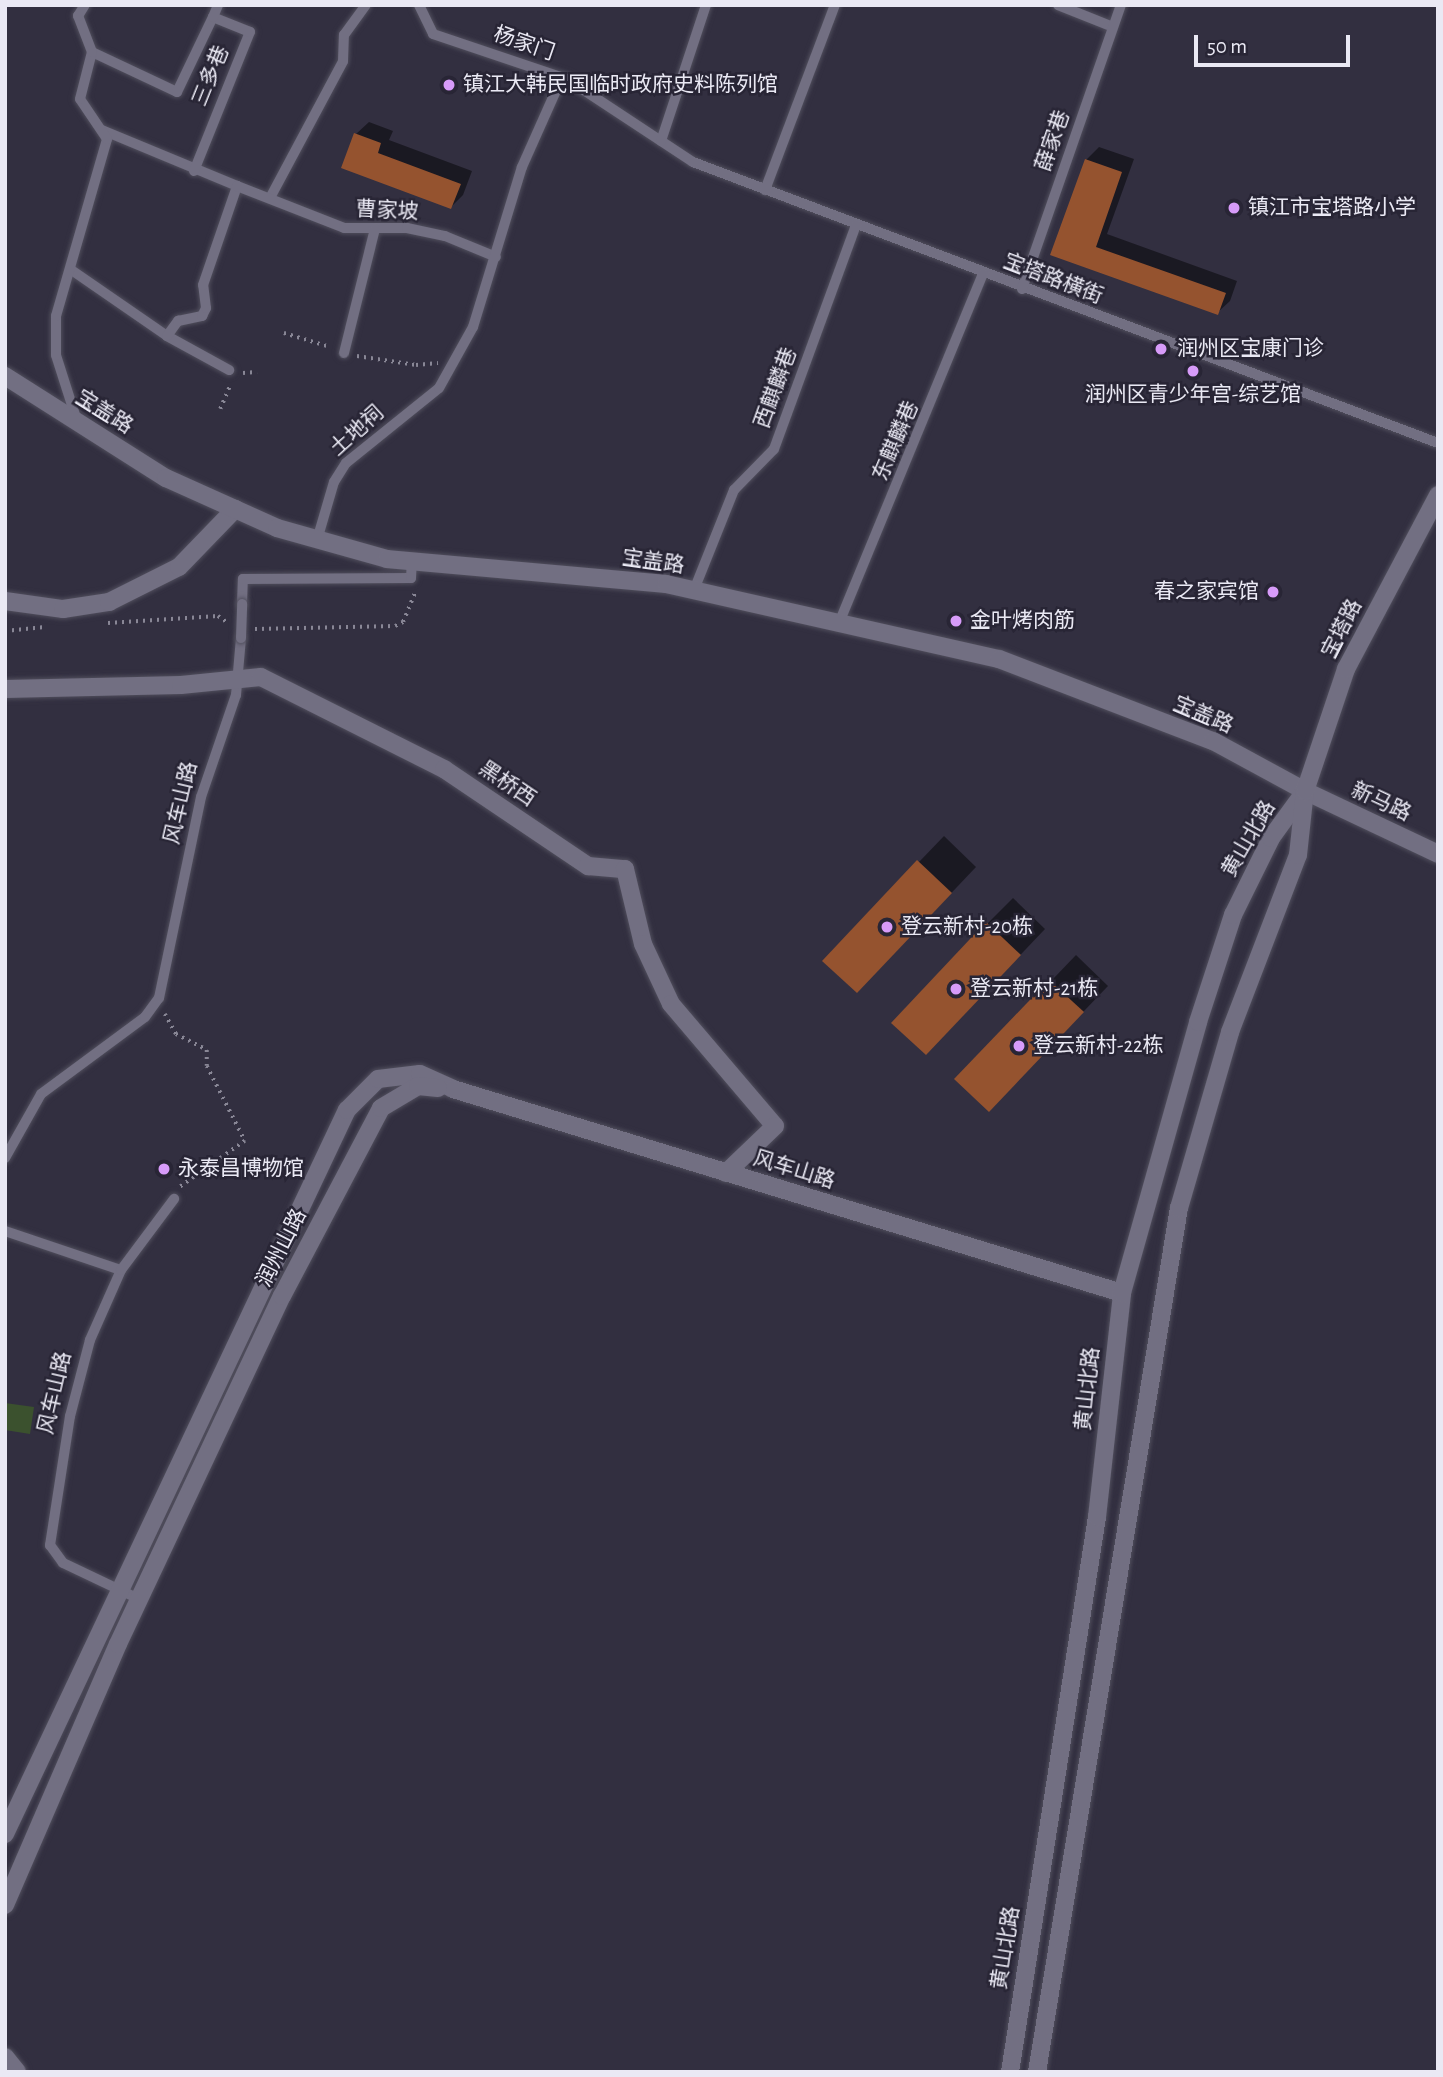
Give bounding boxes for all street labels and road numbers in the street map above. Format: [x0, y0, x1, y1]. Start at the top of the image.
street label: 杨家门 [490, 22, 558, 66]
street label: 三多巷 [188, 42, 234, 110]
street label: 薛家巷 [1031, 107, 1075, 175]
street label: 曹家坡 [355, 197, 419, 225]
street label: 宝塔路横街 [999, 248, 1107, 310]
street label: 西麒麟巷 [750, 344, 802, 432]
street label: 宝盖路 [71, 385, 137, 439]
street label: 东麒麟巷 [868, 397, 924, 485]
street label: 土地祠 [325, 401, 389, 461]
street label: 宝盖路 [620, 545, 686, 579]
street label: 宝塔路 [1316, 595, 1368, 663]
street label: 宝盖路 [1169, 691, 1237, 739]
street label: 黑桥西 [474, 756, 540, 812]
street label: 风车山路 [159, 759, 203, 847]
street label: 新马路 [1347, 777, 1415, 827]
street label: 黄山北路 [1217, 796, 1281, 882]
street label: 风车山路 [750, 1146, 838, 1194]
street label: 润州山路 [252, 1205, 312, 1291]
street label: 黄山北路 [1071, 1346, 1105, 1432]
street label: 风车山路 [33, 1349, 77, 1437]
street label: 黄山北路 [987, 1905, 1025, 1991]

